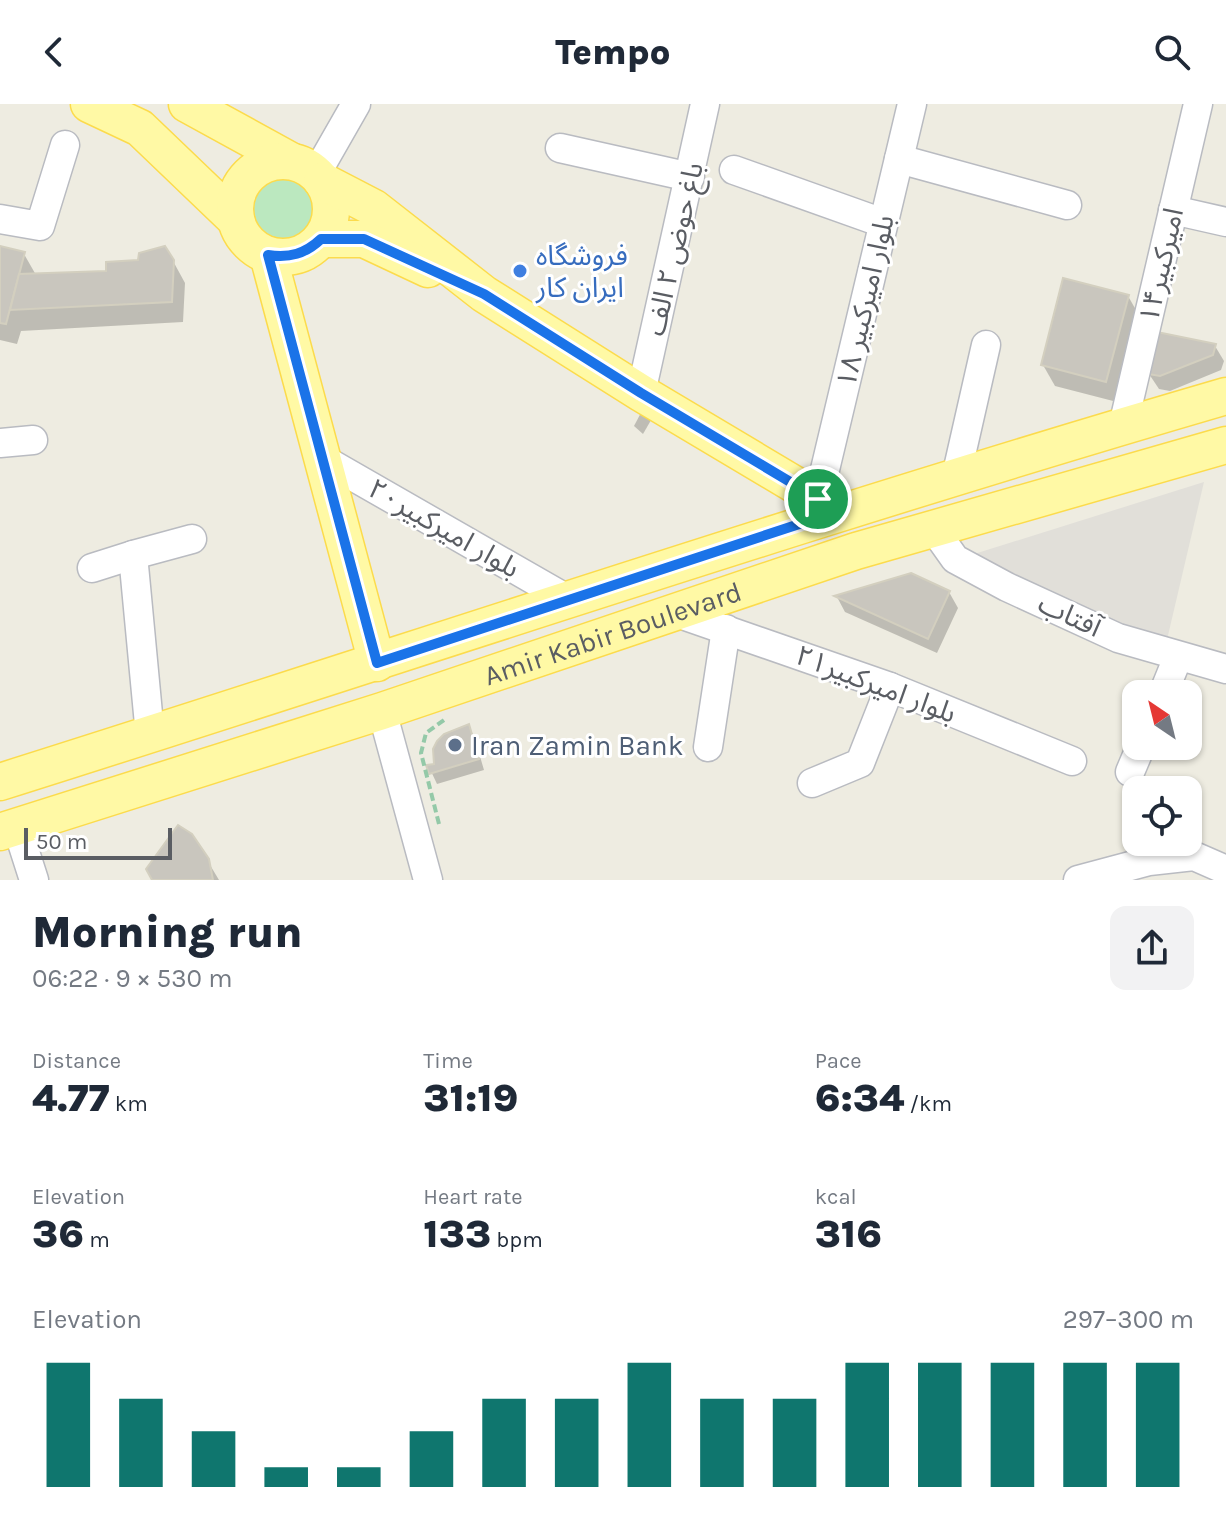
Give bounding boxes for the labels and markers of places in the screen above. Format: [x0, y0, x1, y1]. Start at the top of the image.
place label: فروشگاه ایران کار [535, 239, 628, 304]
marker: فروشگاه ایران کار [511, 262, 529, 280]
pin [784, 465, 852, 533]
place label: Iran Zamin Bank [471, 729, 683, 762]
marker: Iran Zamin Bank [446, 736, 464, 754]

